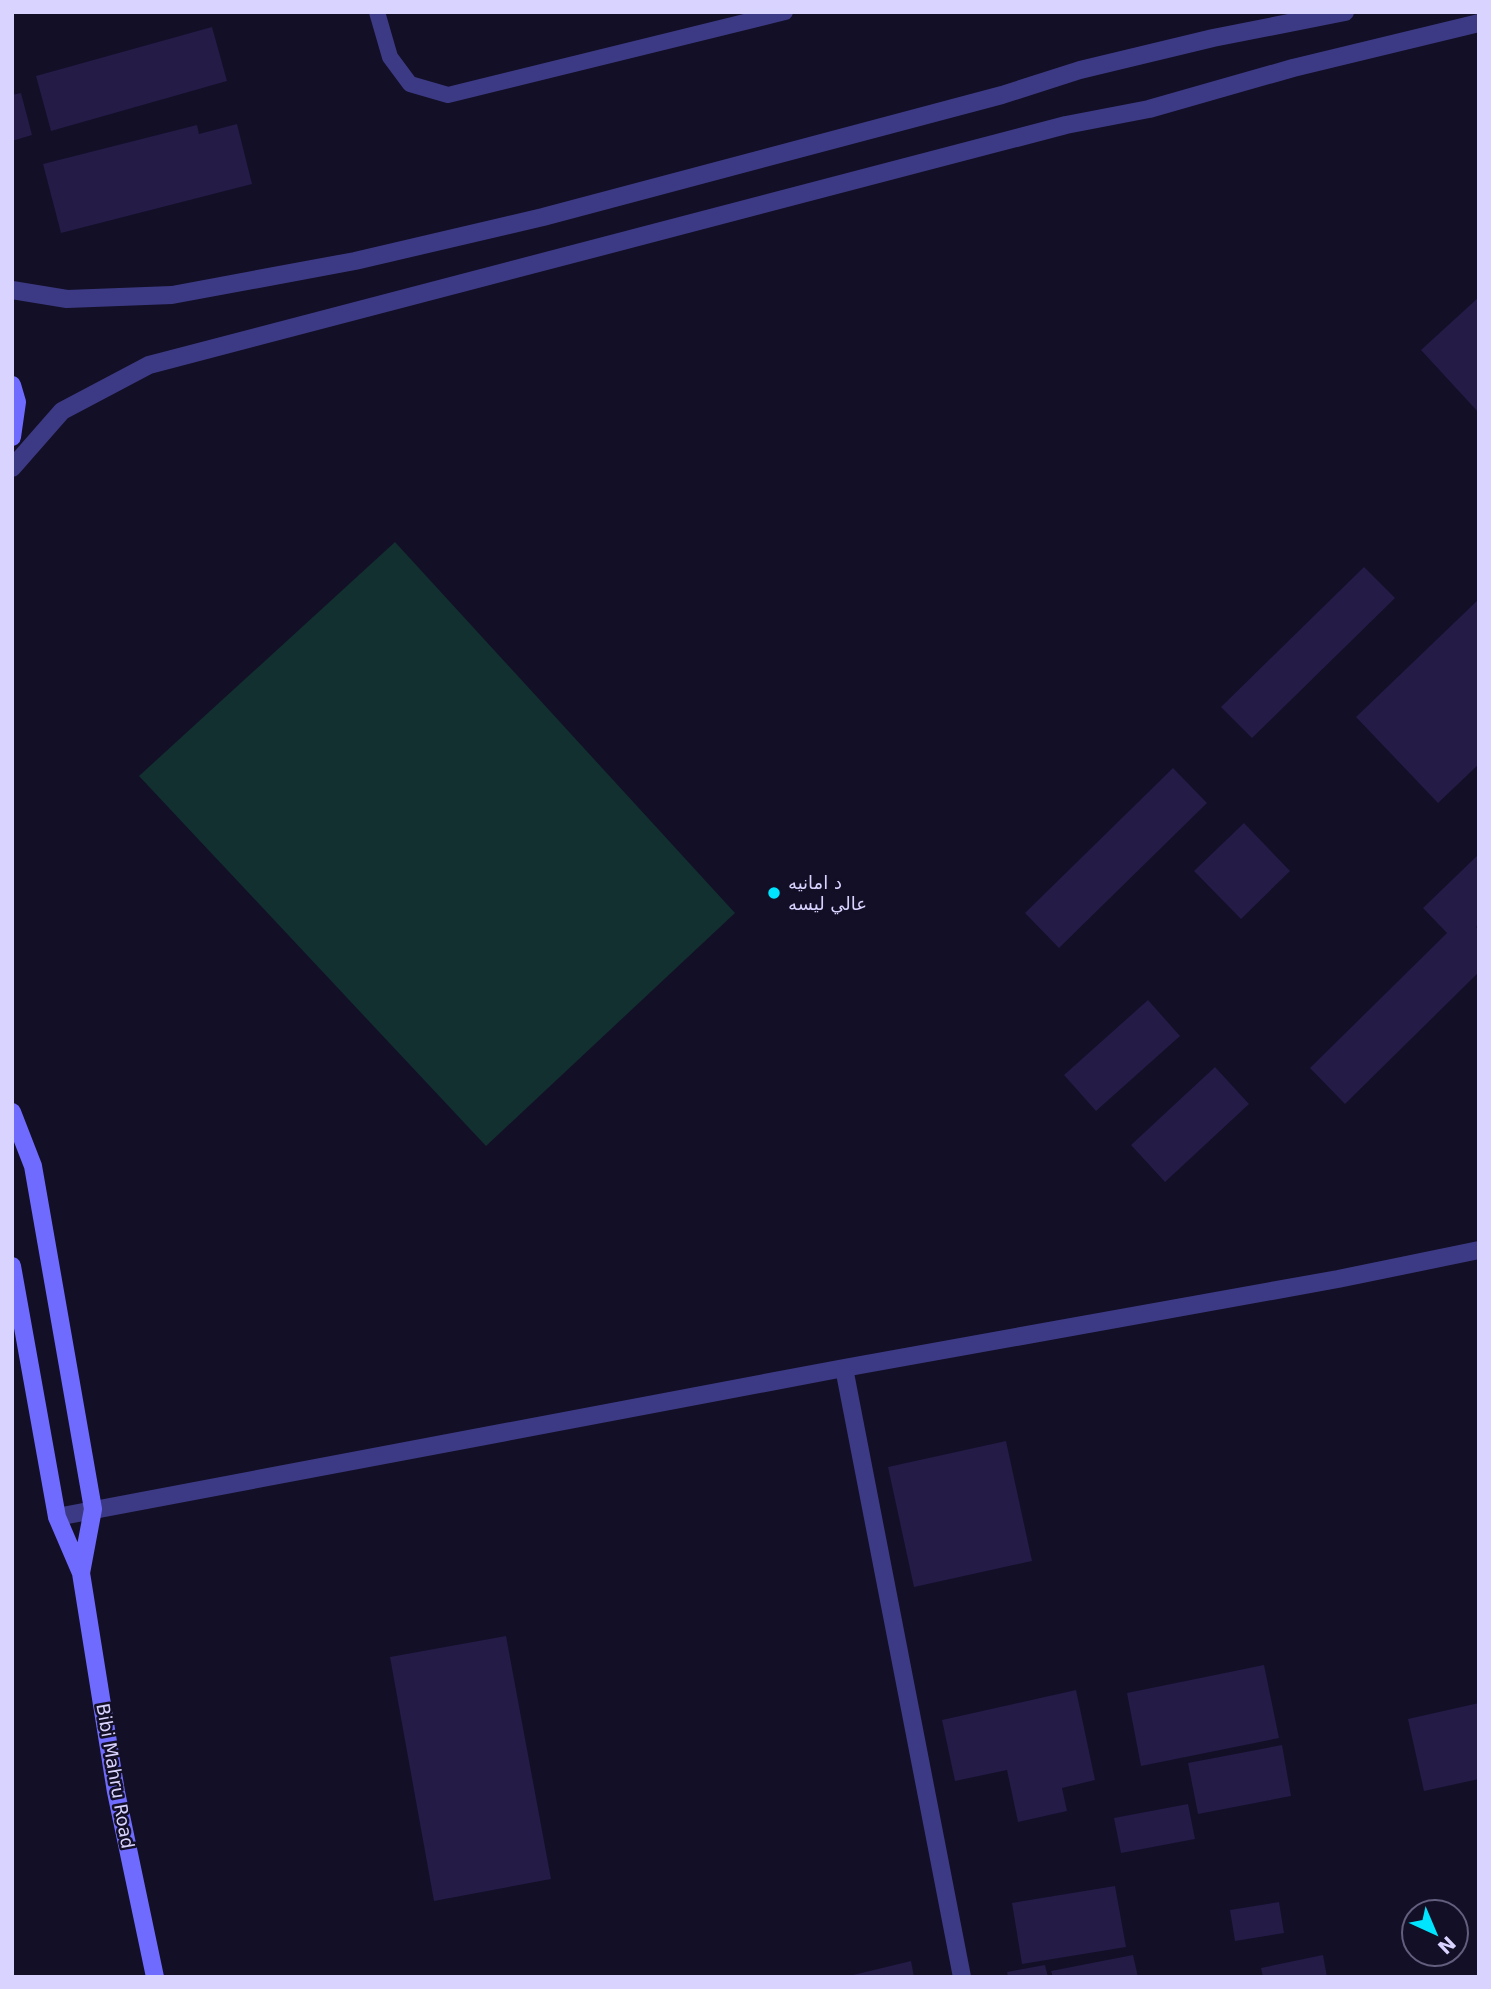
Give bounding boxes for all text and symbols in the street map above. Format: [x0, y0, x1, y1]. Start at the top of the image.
place label: د امانیه عالي لیسه [788, 872, 867, 915]
marker: د امانیه عالي لیسه [766, 885, 782, 901]
street label: Bibi Mahru Road [92, 1702, 139, 1850]
north arrow [1400, 1898, 1470, 1968]
text: N [1433, 1932, 1460, 1959]

